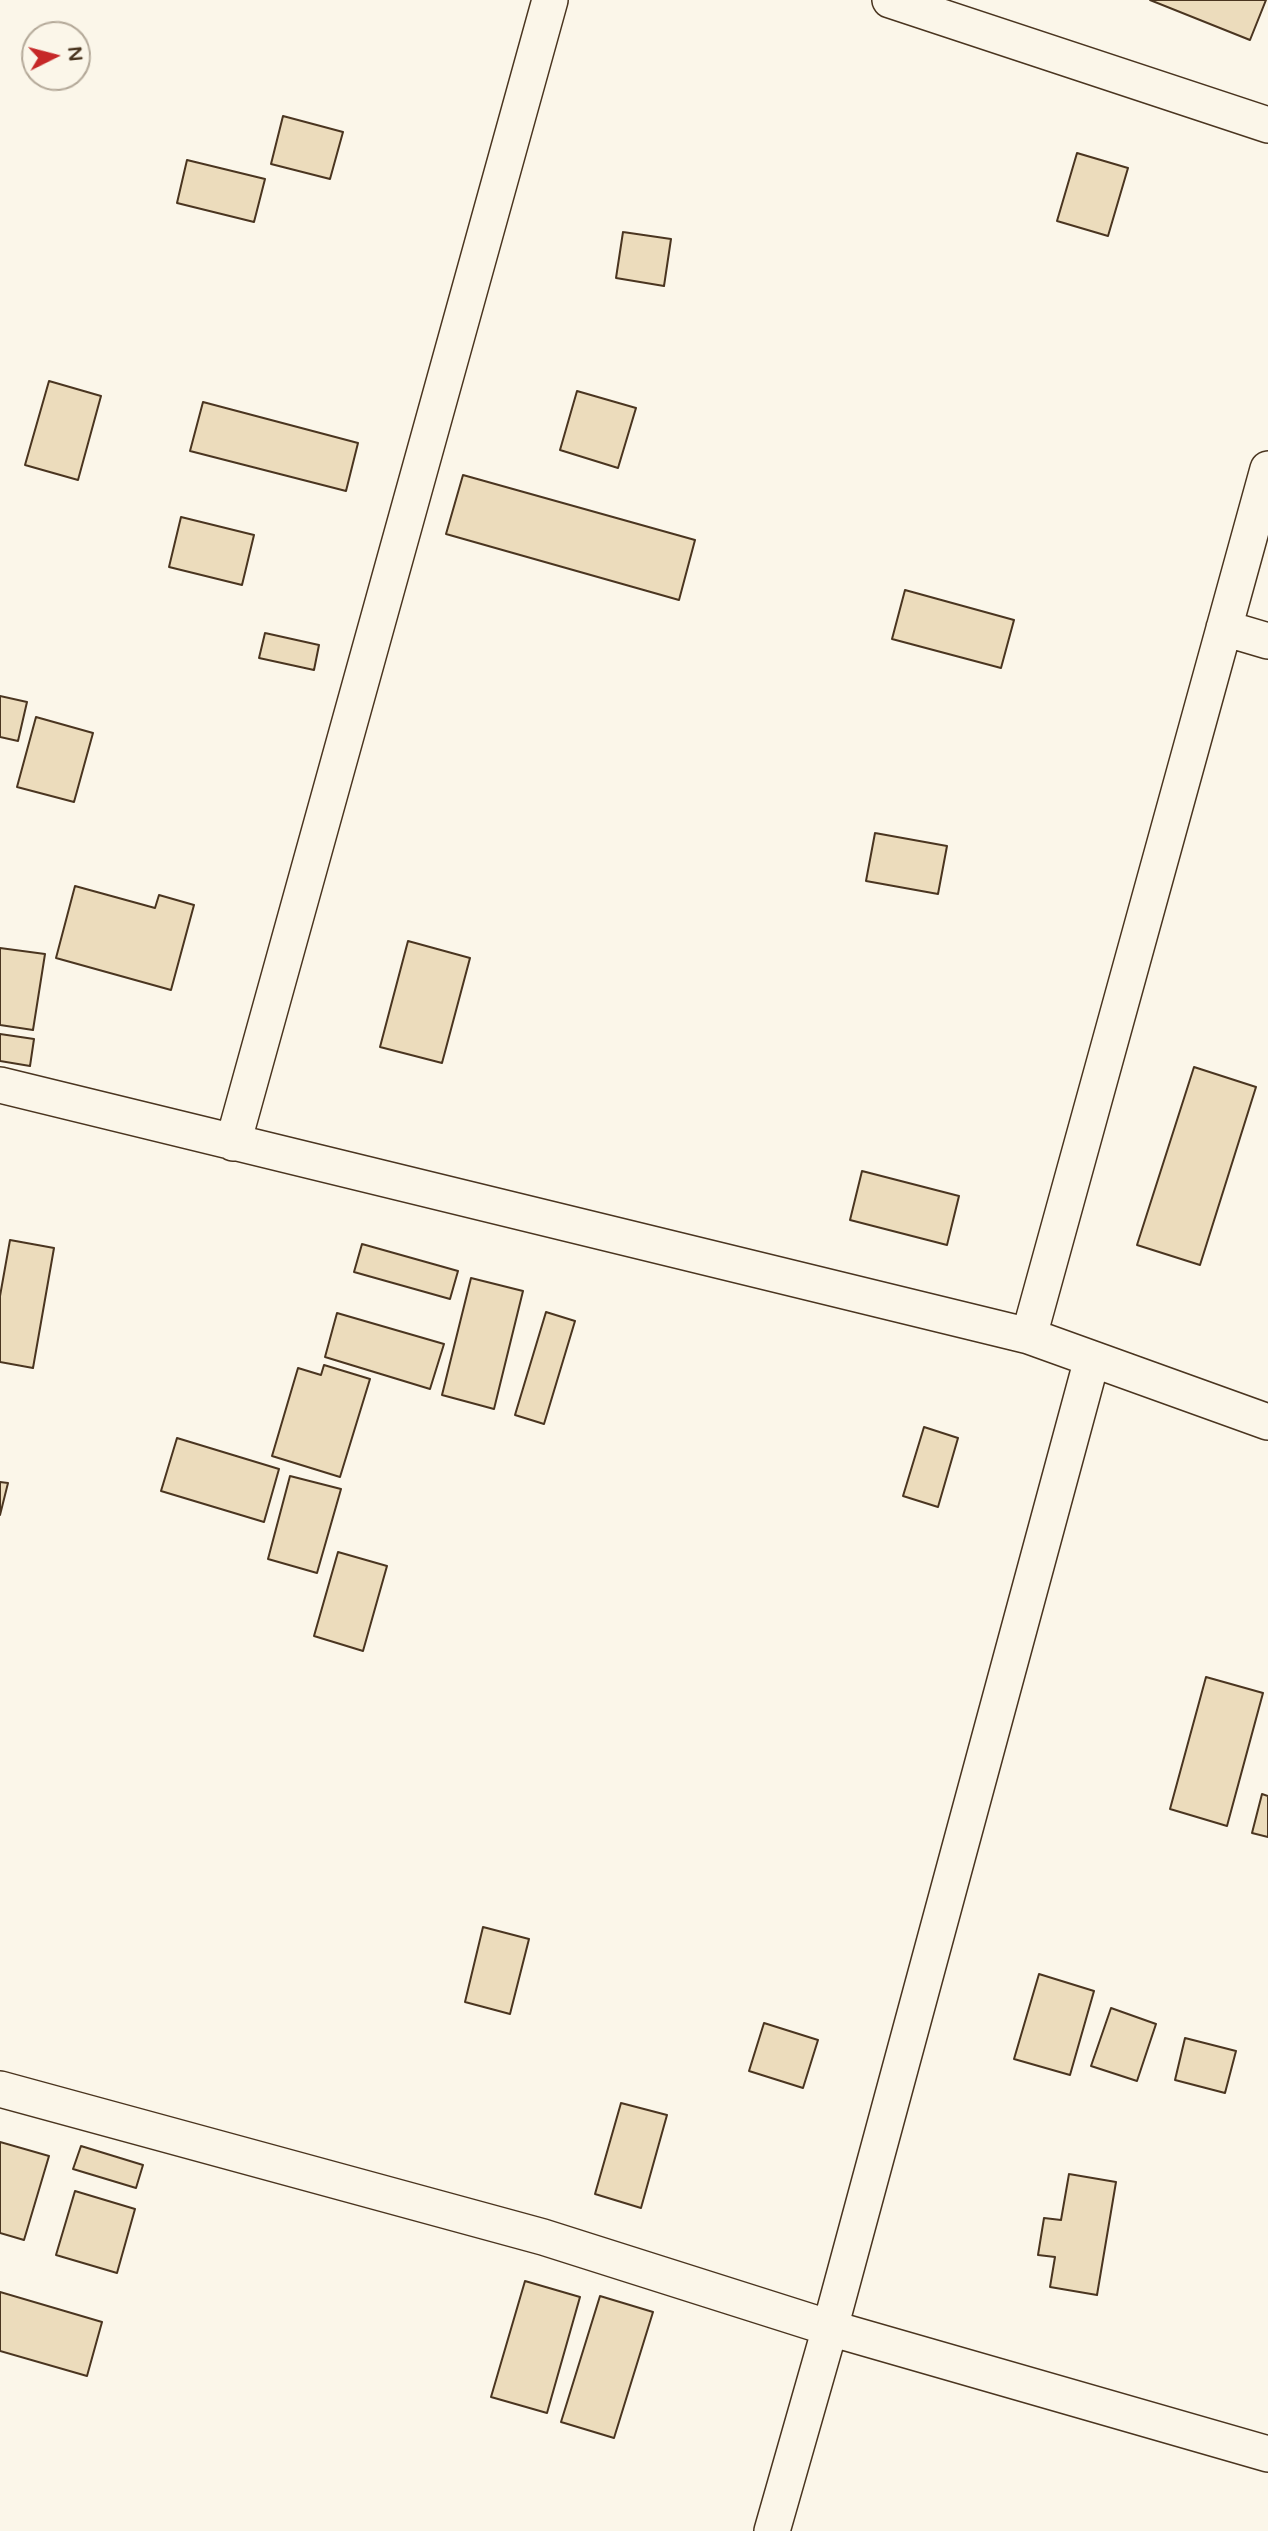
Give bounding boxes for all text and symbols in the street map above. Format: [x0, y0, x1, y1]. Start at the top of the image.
north arrow [21, 21, 91, 91]
text: N [63, 45, 87, 63]

